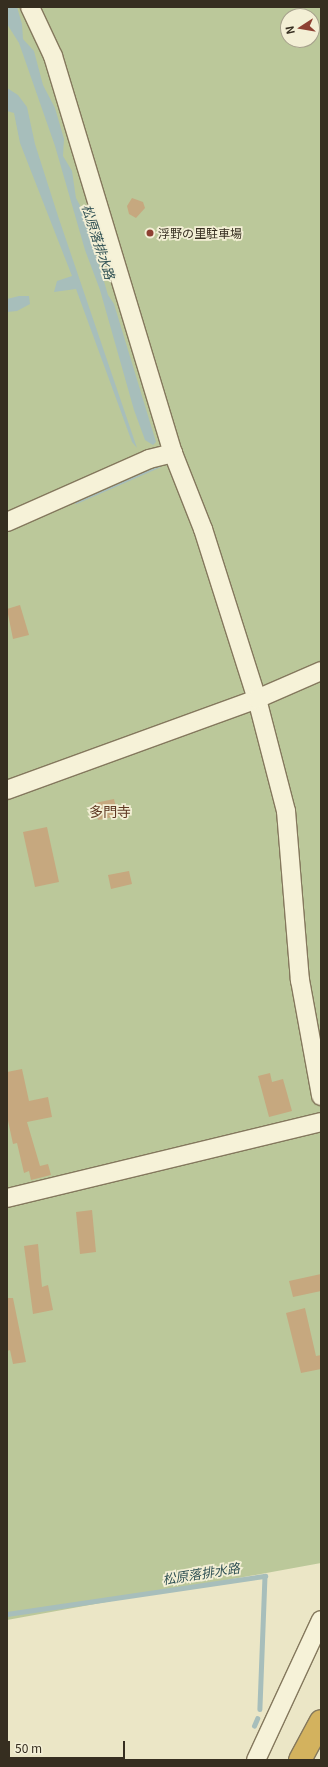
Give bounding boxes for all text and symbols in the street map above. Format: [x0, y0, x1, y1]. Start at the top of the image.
north arrow [280, 8, 320, 48]
text: N [281, 25, 298, 36]
water label: 松原落排水路 [79, 202, 117, 282]
place label: 浮野の里駐車場 [158, 226, 242, 240]
marker: 浮野の里駐車場 [145, 228, 155, 238]
district label: 多門寺 [89, 803, 131, 819]
water label: 松原落排水路 [161, 1560, 241, 1588]
scale bar [10, 1733, 127, 1759]
text: 50 m [15, 1739, 42, 1756]

